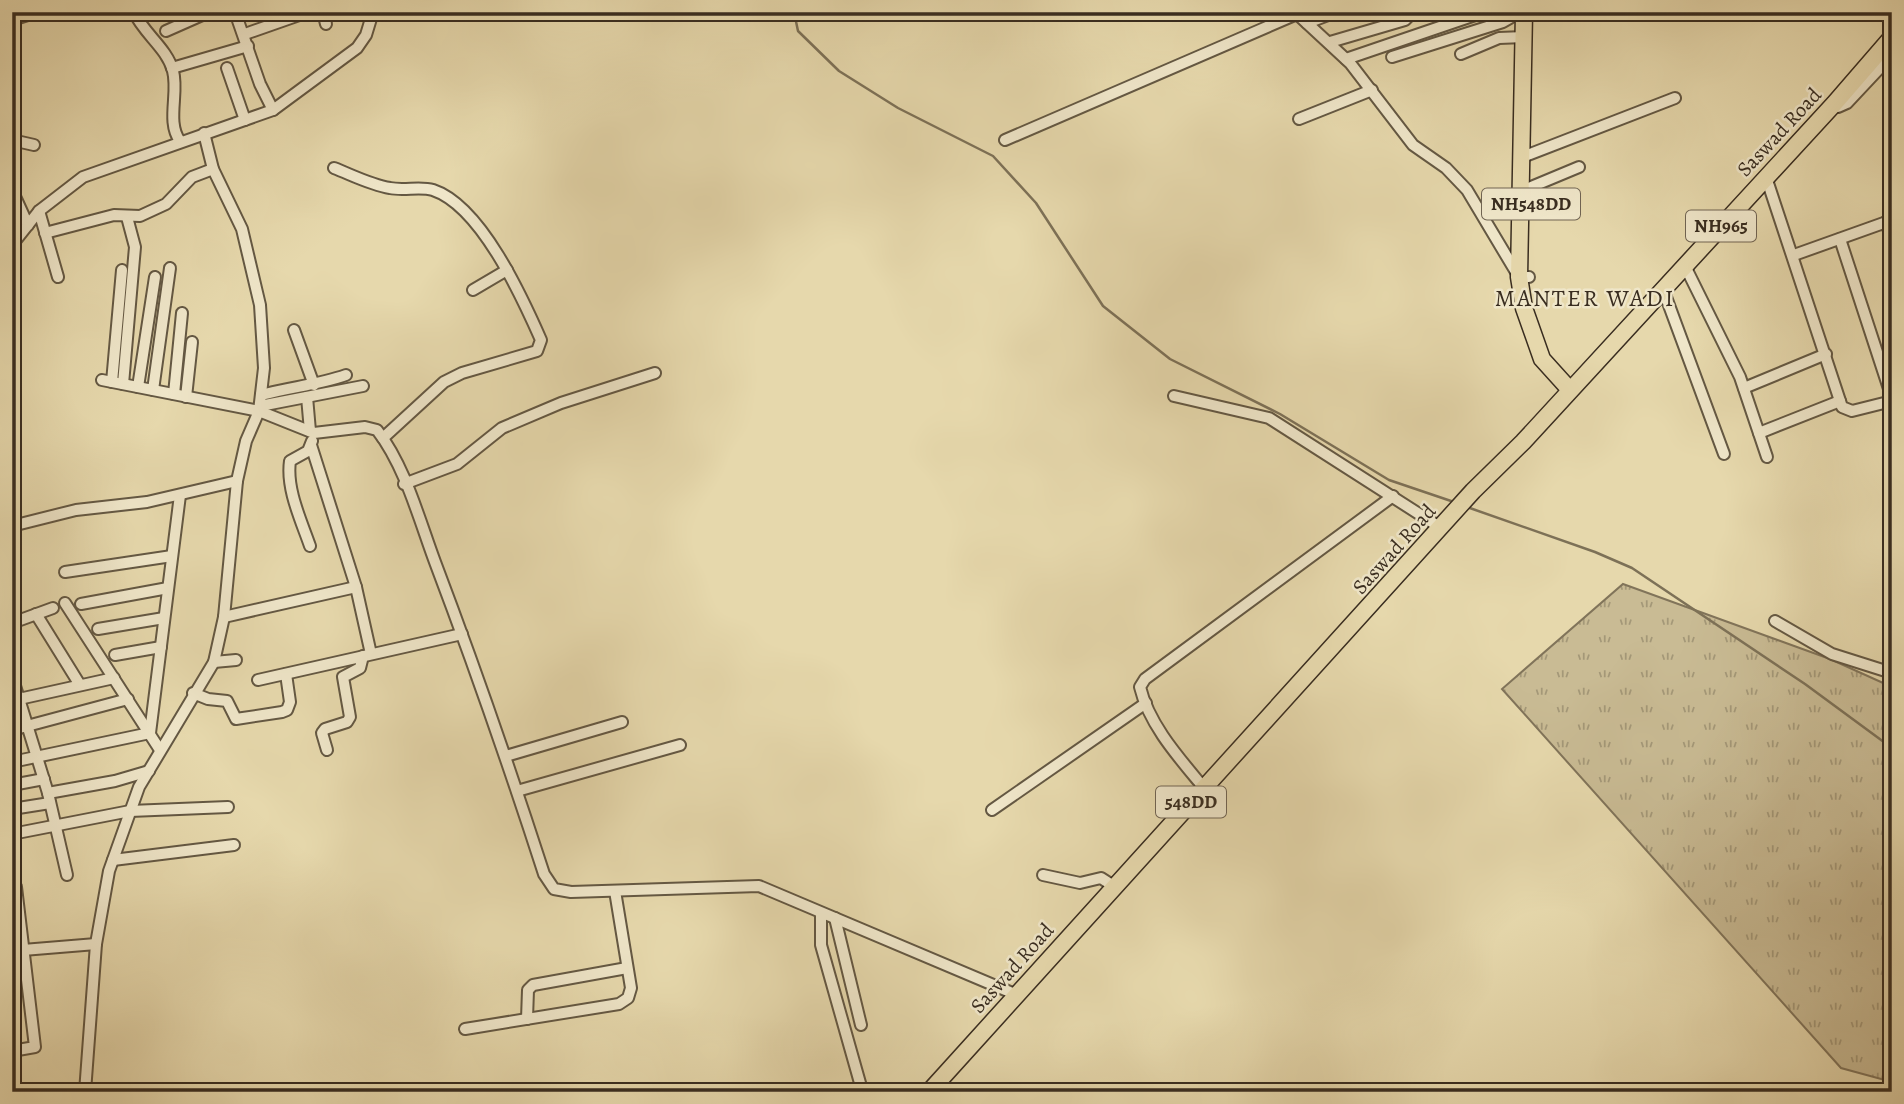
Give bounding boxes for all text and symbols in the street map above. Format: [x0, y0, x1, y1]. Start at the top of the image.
street label: Saswad Road [1730, 81, 1828, 183]
road number: NH548DD [1482, 188, 1580, 220]
road number: NH965 [1686, 210, 1756, 242]
district label: MANTER WADI [1495, 282, 1675, 314]
street label: Saswad Road [1346, 497, 1442, 600]
road number: 548DD [1156, 786, 1226, 818]
street label: Saswad Road [964, 916, 1060, 1019]

